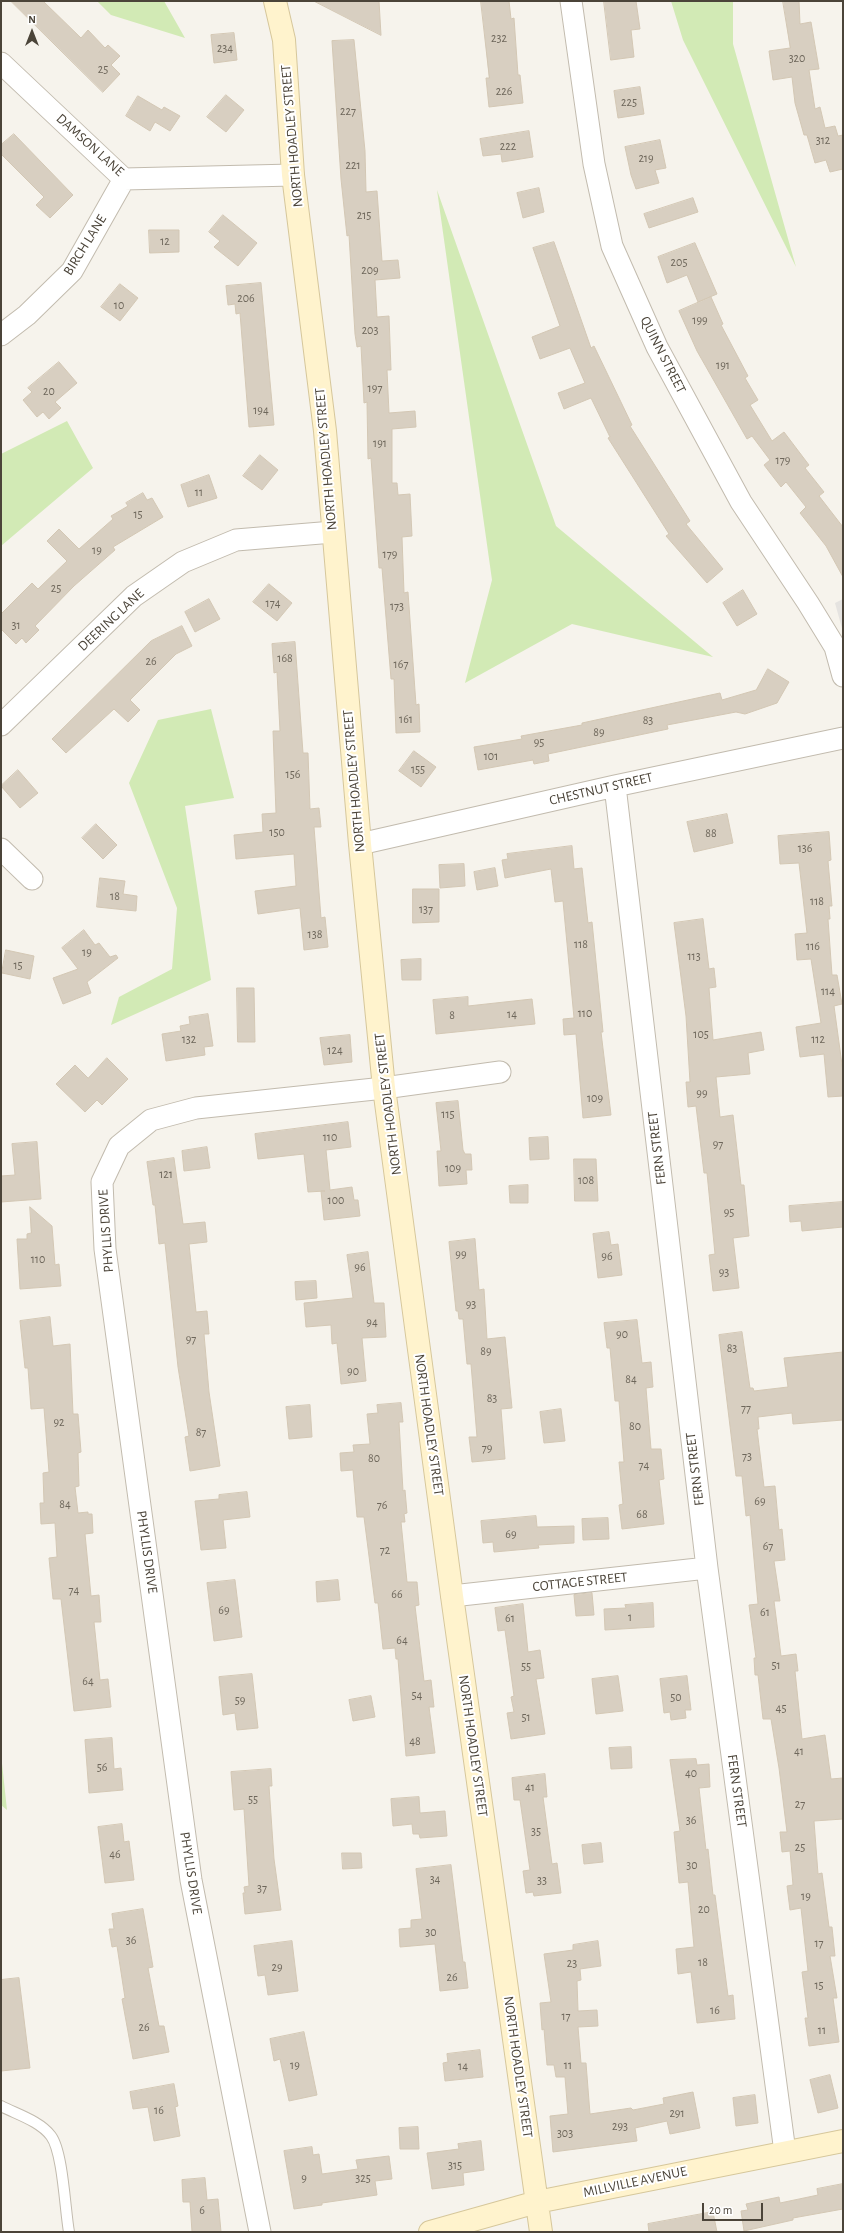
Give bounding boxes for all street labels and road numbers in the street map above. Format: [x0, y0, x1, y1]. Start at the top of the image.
street label: NORTH HOADLEY STREET [277, 64, 307, 208]
street label: DAMSON LANE [53, 110, 127, 180]
street label: BIRCH LANE [60, 212, 110, 278]
street label: QUINN STREET [636, 314, 690, 396]
street label: NORTH HOADLEY STREET [311, 387, 341, 531]
street label: DEERING LANE [74, 585, 148, 655]
street label: NORTH HOADLEY STREET [339, 709, 369, 853]
street label: CHESTNUT STREET [548, 769, 654, 809]
street label: NORTH HOADLEY STREET [371, 1032, 405, 1176]
street label: FERN STREET [644, 1110, 670, 1186]
street label: PHYLLIS DRIVE [95, 1189, 117, 1273]
street label: NORTH HOADLEY STREET [411, 1353, 447, 1497]
street label: FERN STREET [682, 1431, 708, 1507]
street label: PHYLLIS DRIVE [133, 1509, 161, 1595]
street label: COTTAGE STREET [532, 1569, 628, 1595]
street label: NORTH HOADLEY STREET [455, 1674, 491, 1818]
street label: FERN STREET [724, 1753, 750, 1829]
street label: PHYLLIS DRIVE [176, 1830, 206, 1916]
street label: NORTH HOADLEY STREET [500, 1995, 536, 2139]
street label: MILLVILLE AVENUE [582, 2163, 688, 2201]

